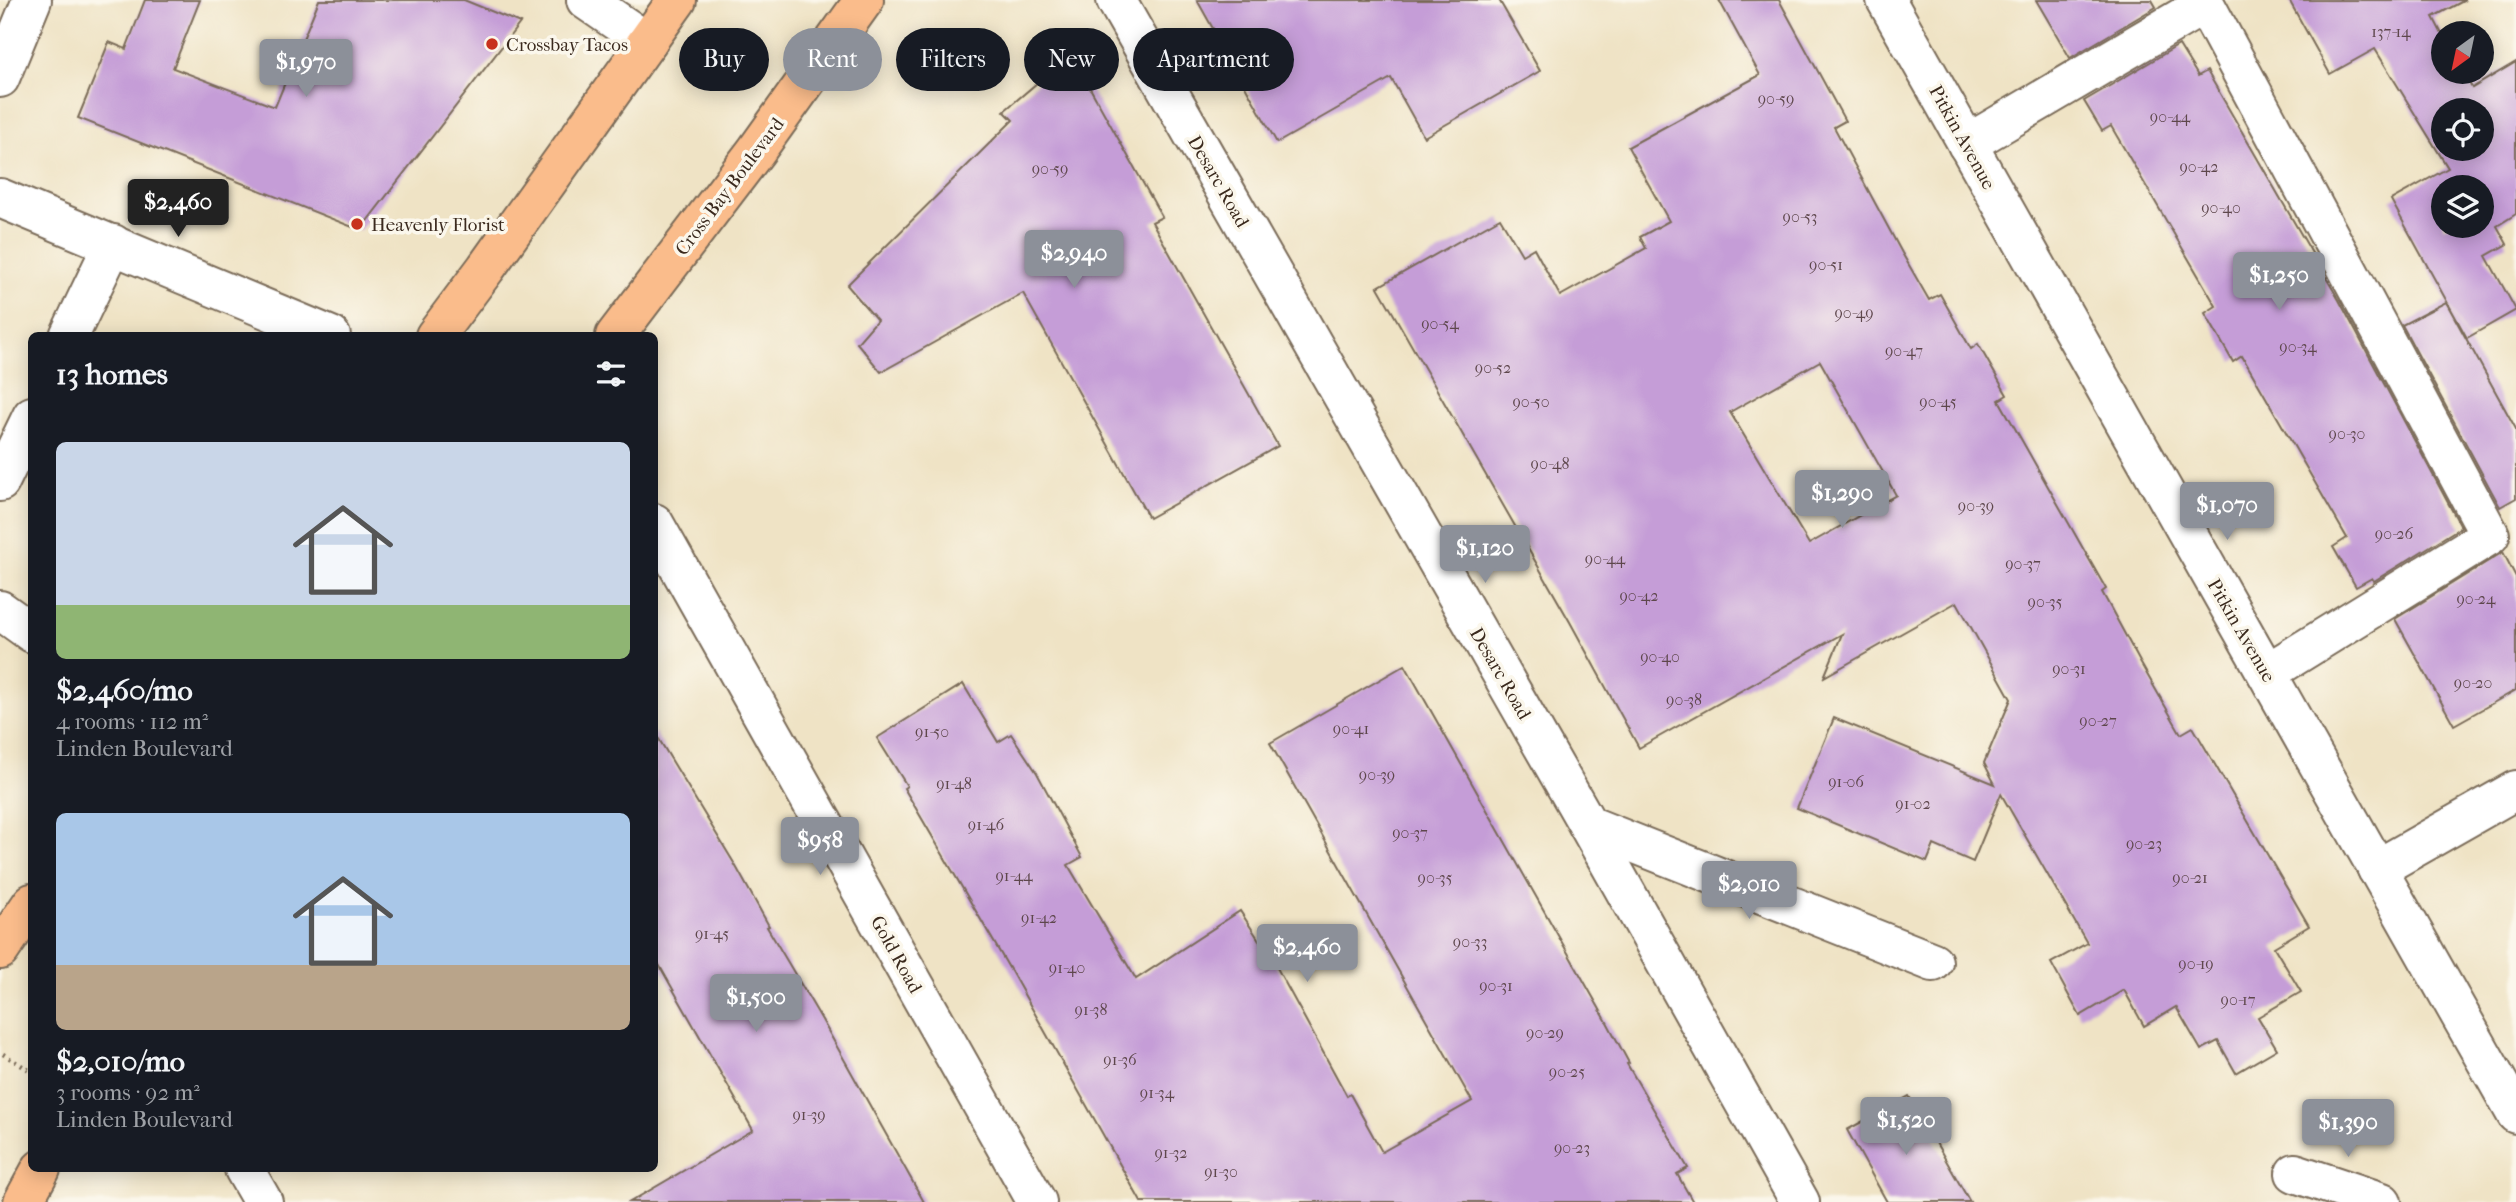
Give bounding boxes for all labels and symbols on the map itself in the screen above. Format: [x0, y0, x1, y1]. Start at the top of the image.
north arrow [2431, 21, 2494, 84]
house number: 137-14 [2371, 22, 2411, 41]
place label: Crossbay Tacos [506, 34, 628, 56]
marker: Crossbay Tacos [484, 36, 500, 52]
pin: $1,970 [249, 40, 363, 99]
street label: Pitkin Avenue [1924, 82, 2000, 193]
house number: 90-59 [1758, 89, 1794, 108]
house number: 90-44 [2150, 107, 2191, 126]
street label: Cross Bay Boulevard [671, 113, 789, 260]
street label: Desarc Road [1183, 132, 1254, 232]
house number: 90-42 [2179, 157, 2219, 176]
house number: 90-59 [1032, 159, 1068, 178]
pin: $2,460 [121, 180, 235, 239]
house number: 90-40 [2201, 198, 2241, 217]
house number: 90-53 [1783, 207, 1817, 226]
place label: Heavenly Florist [371, 214, 505, 236]
marker: Heavenly Florist [349, 216, 365, 232]
pin: $2,940 [1017, 230, 1131, 290]
pin: $1,250 [2222, 252, 2336, 312]
house number: 90-51 [1809, 255, 1843, 274]
house number: 90-49 [1834, 303, 1874, 322]
house number: 90-54 [1421, 314, 1459, 333]
house number: 90-34 [2279, 337, 2317, 356]
house number: 90-47 [1885, 341, 1923, 360]
house number: 90-52 [1475, 358, 1511, 377]
house number: 90-50 [1512, 392, 1550, 411]
house number: 90-45 [1919, 392, 1957, 411]
house number: 90-30 [2329, 424, 2365, 443]
house number: 90-48 [1531, 454, 1569, 473]
pin: $1,290 [1785, 470, 1899, 530]
pin: $1,070 [2170, 482, 2284, 542]
house number: 90-39 [1958, 496, 1994, 515]
house number: 90-26 [2375, 524, 2413, 543]
pin: $1,120 [1428, 526, 1542, 585]
house number: 90-44 [1585, 549, 1626, 568]
house number: 90-37 [2005, 554, 2041, 573]
street label: Pitkin Avenue [2203, 575, 2280, 686]
house number: 90-42 [1619, 586, 1659, 605]
house number: 90-24 [2456, 589, 2496, 608]
house number: 90-35 [2028, 592, 2063, 611]
street label: Desarc Road [1465, 624, 1536, 724]
house number: 90-40 [1640, 647, 1680, 666]
house number: 90-31 [2052, 659, 2086, 678]
house number: 90-20 [2454, 673, 2492, 692]
house number: 90-38 [1666, 690, 1702, 709]
house number: 90-27 [2079, 711, 2117, 730]
house number: 90-41 [1333, 719, 1369, 738]
house number: 91-50 [915, 722, 949, 741]
house number: 90-39 [1359, 765, 1395, 784]
house number: 91-06 [1828, 772, 1864, 791]
house number: 91-48 [936, 774, 972, 793]
house number: 91-02 [1895, 794, 1931, 813]
house number: 91-46 [968, 815, 1005, 834]
pin: $958 [779, 818, 861, 877]
house number: 90-37 [1392, 823, 1428, 842]
house number: 90-23 [2126, 834, 2162, 853]
pin: $2,010 [1692, 862, 1806, 921]
house number: 91-44 [995, 866, 1033, 885]
house number: 90-35 [1418, 868, 1453, 887]
house number: 90-21 [2172, 868, 2208, 887]
house number: 91-42 [1021, 908, 1057, 927]
street label: Gold Road [866, 912, 927, 997]
house number: 91-45 [695, 924, 729, 943]
pin: $2,460 [1250, 925, 1364, 984]
house number: 90-33 [1453, 932, 1487, 951]
house number: 90-19 [2178, 954, 2214, 973]
house number: 91-40 [1049, 958, 1085, 977]
pin: $1,500 [699, 974, 813, 1034]
house number: 90-31 [1479, 976, 1513, 995]
house number: 90-17 [2221, 990, 2256, 1009]
house number: 91-38 [1075, 1000, 1107, 1019]
house number: 90-29 [1526, 1023, 1564, 1042]
house number: 91-36 [1103, 1050, 1137, 1069]
house number: 90-25 [1549, 1062, 1585, 1081]
house number: 91-34 [1140, 1083, 1175, 1102]
pin: $1,520 [1849, 1098, 1963, 1157]
pin: $1,390 [2291, 1100, 2405, 1159]
house number: 91-39 [792, 1105, 826, 1124]
house number: 90-23 [1554, 1138, 1590, 1157]
house number: 91-32 [1154, 1143, 1188, 1162]
house number: 91-30 [1204, 1162, 1238, 1181]

